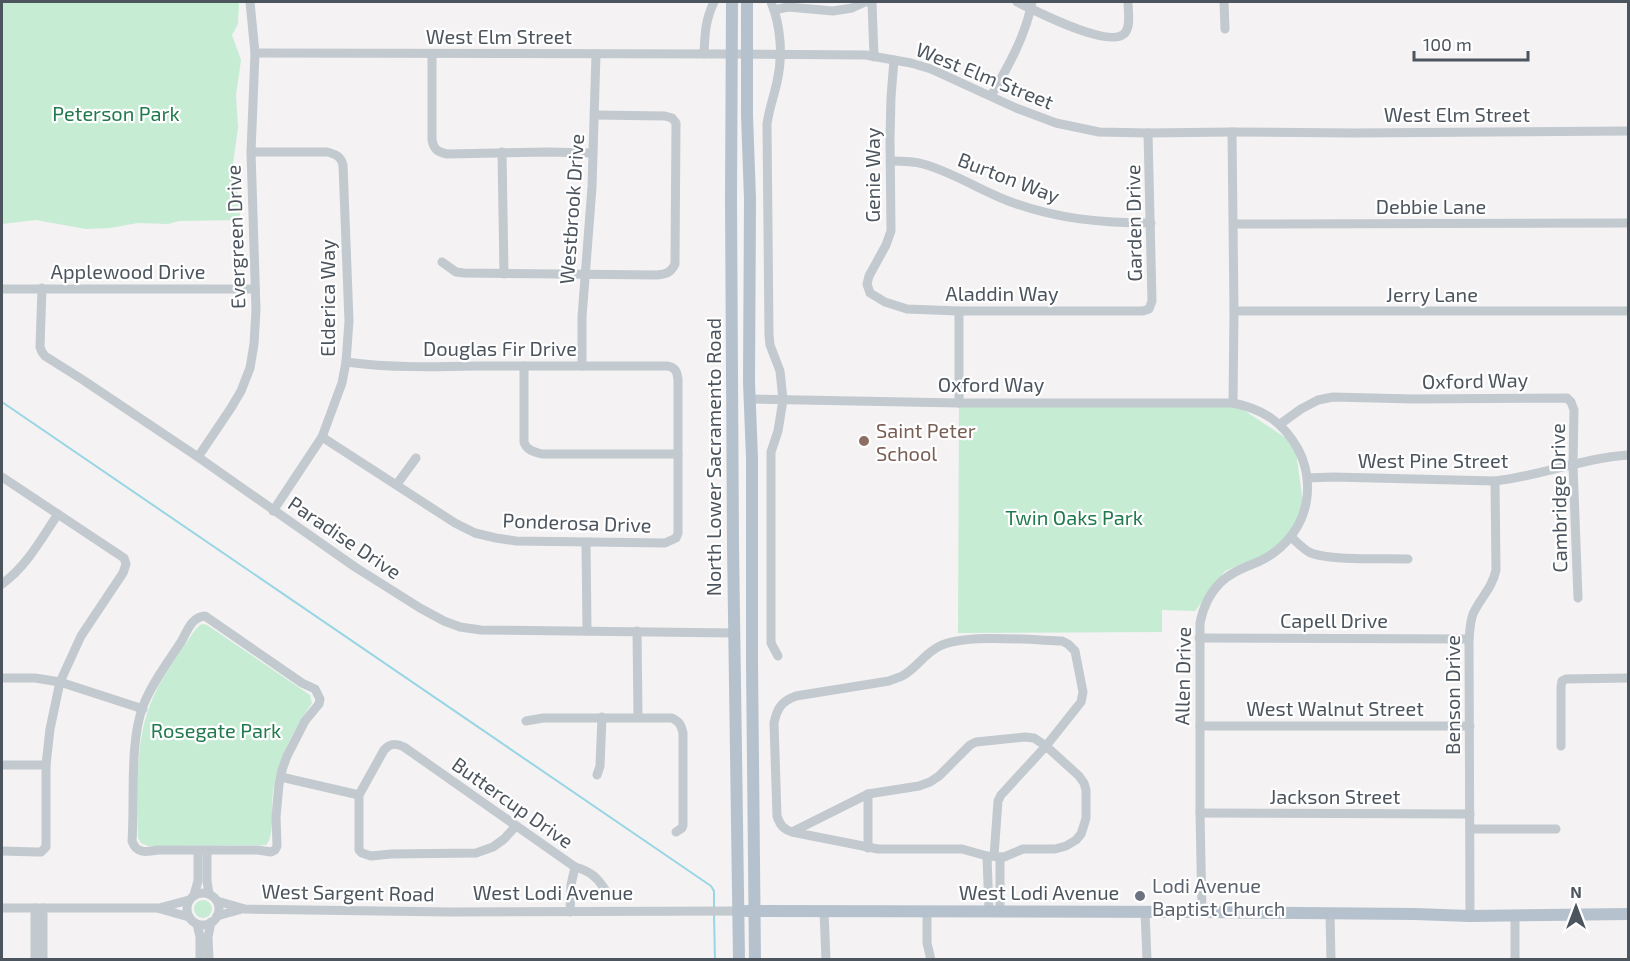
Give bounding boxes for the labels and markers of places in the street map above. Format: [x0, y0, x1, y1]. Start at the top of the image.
place label: Saint Peter School [876, 418, 976, 465]
marker: Saint Peter School [857, 434, 871, 448]
place label: Lodi Avenue Baptist Church [1152, 873, 1285, 920]
marker: Lodi Avenue Baptist Church [1133, 889, 1147, 903]

